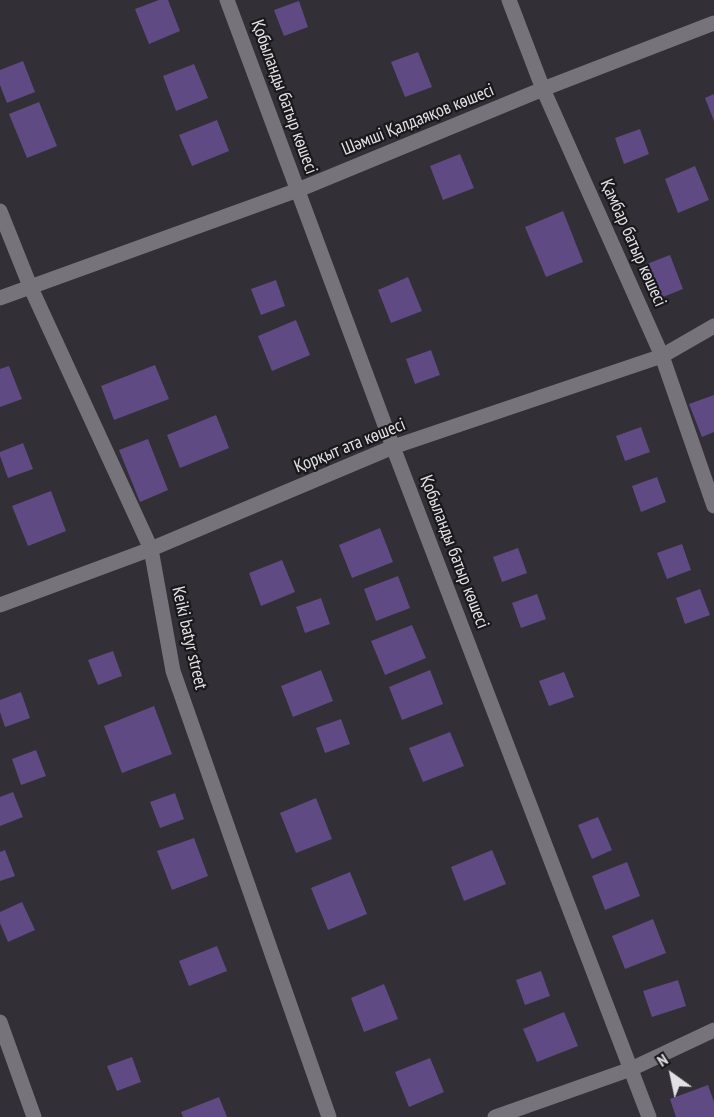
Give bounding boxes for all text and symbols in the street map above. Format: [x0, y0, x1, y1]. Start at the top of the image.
street label: Қобыланды батыр көшесі [246, 17, 322, 177]
street label: Шәмші Қалдаяқов көшесі [339, 80, 497, 160]
street label: Қамбар батыр көшесі [595, 176, 671, 310]
street label: Қорқыт ата көшесі [291, 414, 409, 478]
street label: Қобыланды батыр көшесі [415, 472, 493, 632]
street label: Keiki batyr street [167, 584, 211, 692]
north arrow [642, 1045, 702, 1105]
text: N [653, 1049, 671, 1071]

